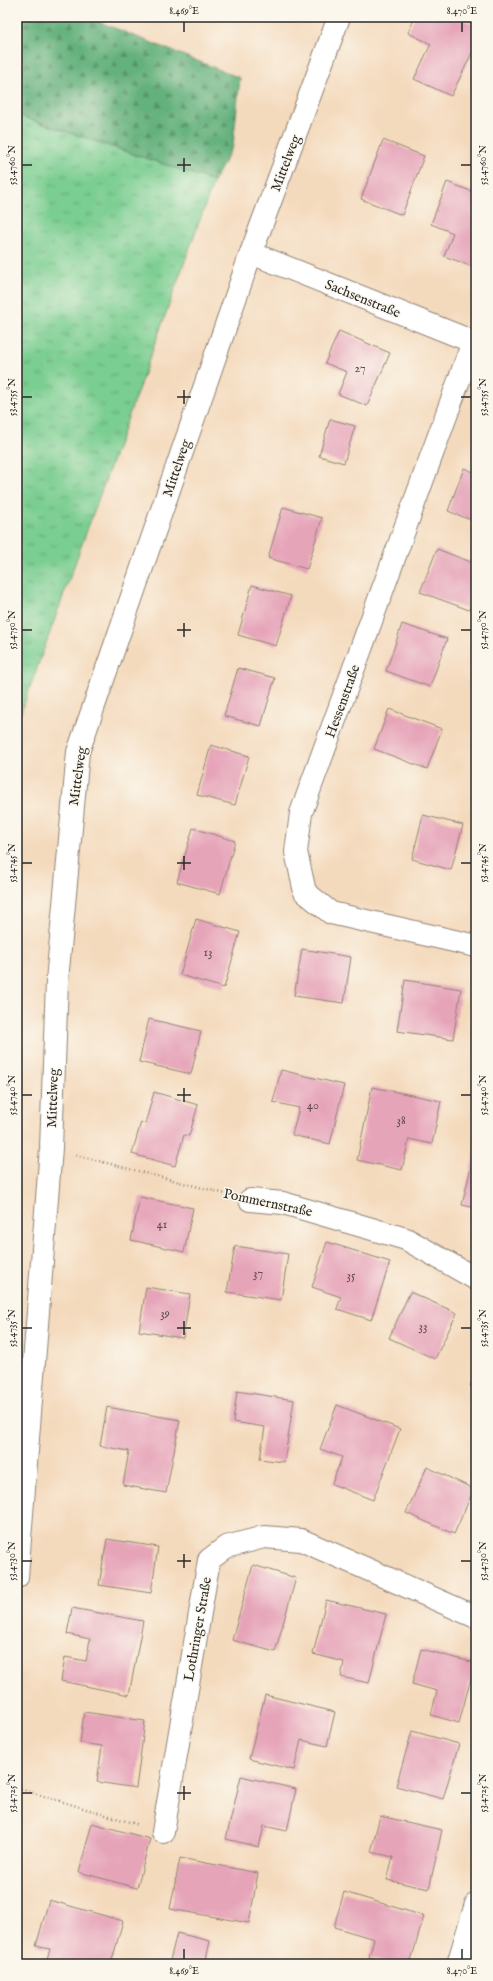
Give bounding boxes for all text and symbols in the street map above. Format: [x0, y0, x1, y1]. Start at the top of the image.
text: 8.469°E [169, 5, 199, 18]
text: 8.470°E [447, 5, 477, 18]
street label: Mittelweg [267, 132, 305, 194]
text: 53.4760°N [6, 145, 19, 185]
text: 53.4760°N [477, 145, 490, 185]
street label: Sachsenstraße [322, 276, 404, 322]
house number: 27 [354, 361, 366, 376]
text: 53.4755°N [6, 378, 19, 416]
text: 53.4755°N [477, 378, 490, 416]
street label: Mittelweg [159, 437, 195, 499]
text: 53.4750°N [6, 610, 19, 650]
text: 53.4750°N [477, 610, 490, 650]
street label: Hessenstraße [321, 662, 365, 740]
street label: Mittelweg [65, 745, 91, 807]
text: 53.4745°N [6, 843, 19, 883]
text: 53.4745°N [477, 843, 490, 883]
house number: 13 [204, 945, 212, 960]
street label: Mittelweg [43, 1068, 63, 1128]
text: 53.4740°N [6, 1074, 19, 1115]
text: 53.4740°N [477, 1074, 490, 1115]
house number: 40 [307, 1098, 319, 1113]
house number: 38 [396, 1113, 406, 1128]
street label: Pommernstraße [222, 1185, 314, 1221]
house number: 41 [157, 1217, 167, 1232]
house number: 37 [253, 1266, 263, 1281]
house number: 35 [347, 1268, 356, 1283]
house number: 39 [160, 1306, 170, 1321]
text: 53.4735°N [6, 1309, 19, 1347]
text: 53.4735°N [477, 1309, 490, 1347]
house number: 33 [419, 1319, 427, 1334]
text: 53.4730°N [6, 1541, 19, 1581]
text: 53.4730°N [477, 1541, 490, 1581]
street label: Lothringer Straße [180, 1575, 216, 1683]
text: 53.4725°N [6, 1773, 19, 1812]
text: 53.4725°N [477, 1773, 490, 1812]
text: 8.469°E [169, 1965, 199, 1978]
text: 8.470°E [447, 1965, 477, 1978]

